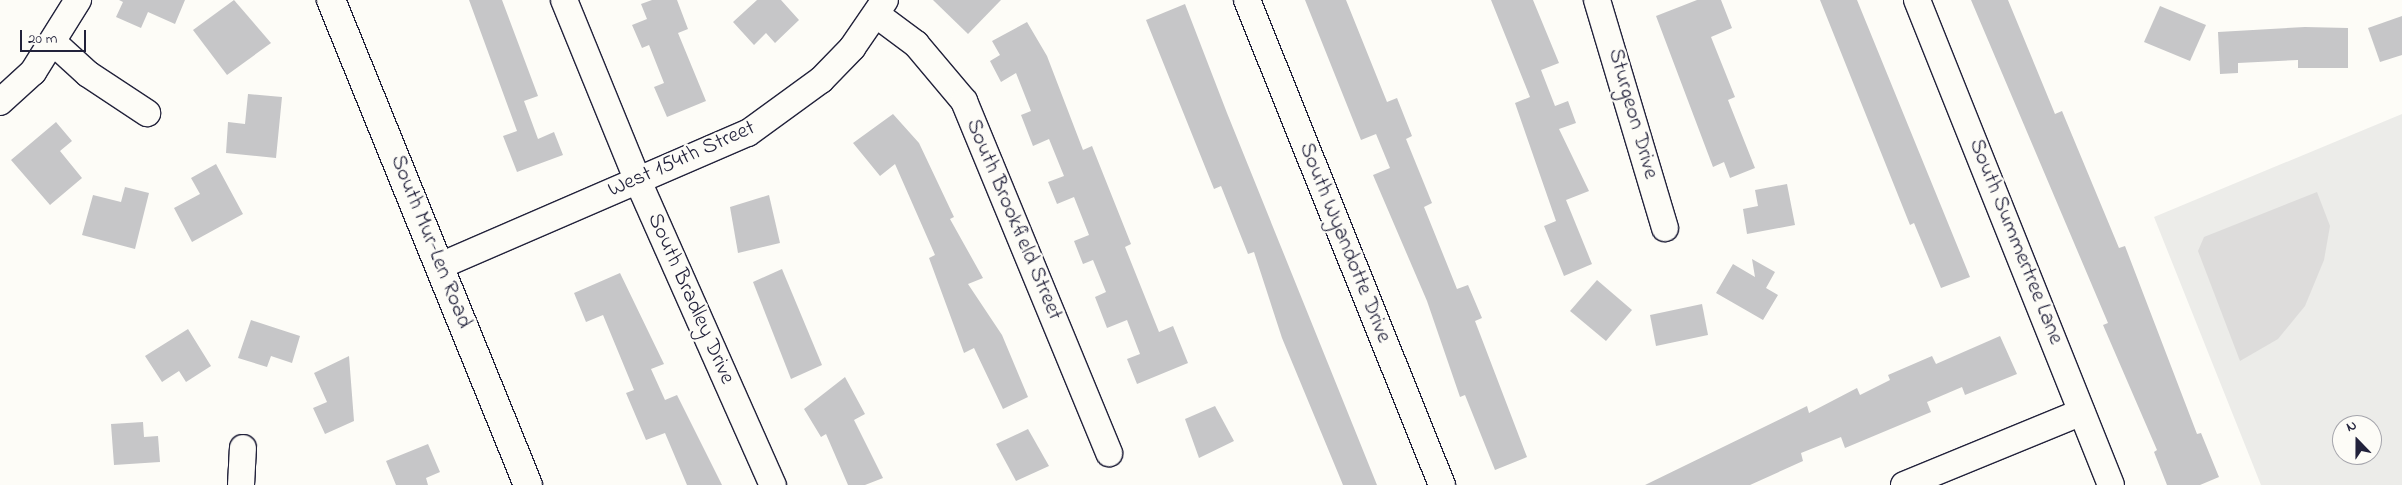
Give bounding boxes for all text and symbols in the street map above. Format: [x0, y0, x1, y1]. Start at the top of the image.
scale bar [22, 20, 89, 52]
text: 20 m [28, 28, 57, 50]
street label: Sturgeon Drive [1601, 46, 1663, 182]
street label: South Brookfield Street [959, 115, 1067, 325]
street label: West 154th Street [604, 116, 760, 204]
street label: South Summertree Lane [1962, 136, 2068, 348]
street label: South Wyandotte Drive [1292, 139, 1396, 347]
street label: South Mur-Len Road [383, 151, 477, 333]
street label: South Bradley Drive [640, 209, 740, 389]
north arrow [2332, 415, 2382, 465]
text: N [2343, 415, 2360, 438]

